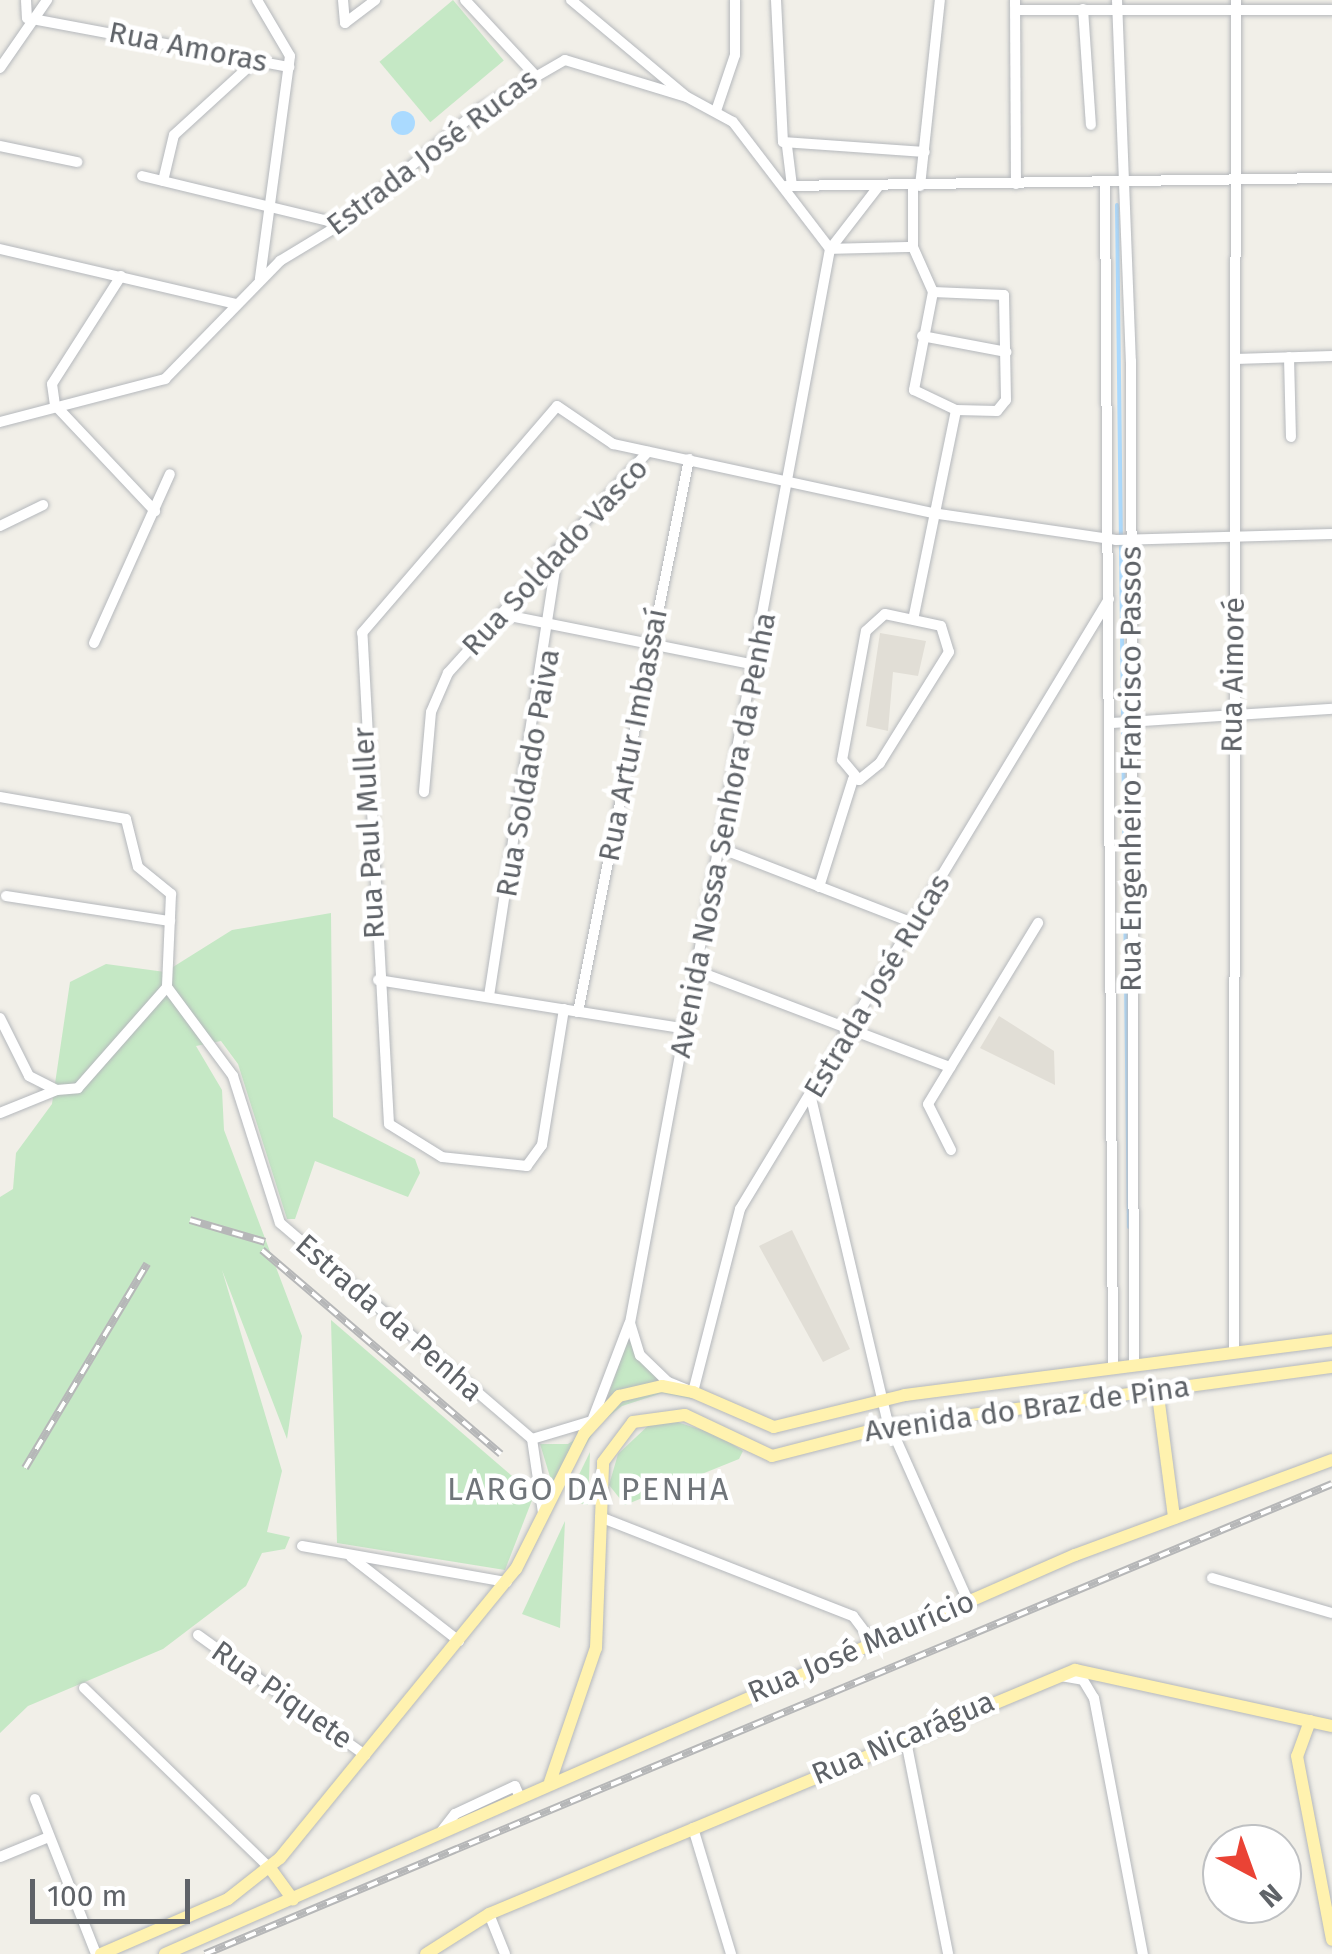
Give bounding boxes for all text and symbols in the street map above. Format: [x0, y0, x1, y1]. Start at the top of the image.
street label: Rua Amoras [106, 14, 270, 80]
street label: Estrada José Rucas [320, 61, 544, 243]
street label: Rua Soldado Vasco [454, 451, 656, 663]
street label: Rua Engenheiro Francisco Passos [1113, 546, 1149, 992]
street label: Rua Aimoré [1214, 597, 1252, 753]
street label: Rua Artur Imbassaí [591, 606, 675, 864]
street label: Avenida Nossa Senhora da Penha [662, 609, 784, 1061]
street label: Rua Soldado Paiva [488, 646, 568, 900]
street label: Rua Paul Muller [345, 726, 393, 940]
street label: Estrada José Rucas [796, 868, 958, 1104]
street label: Estrada da Penha [288, 1227, 490, 1409]
street label: Avenida do Braz de Pina [862, 1368, 1192, 1450]
district label: LARGO DA PENHA [447, 1470, 731, 1508]
street label: Rua José Maurício [742, 1583, 980, 1711]
street label: Rua Piquete [204, 1633, 360, 1757]
street label: Rua Nicarágua [806, 1683, 1000, 1793]
north arrow [1202, 1824, 1302, 1924]
scale bar [35, 1859, 195, 1921]
text: N [1253, 1877, 1289, 1914]
text: 100 m [47, 1878, 127, 1914]

